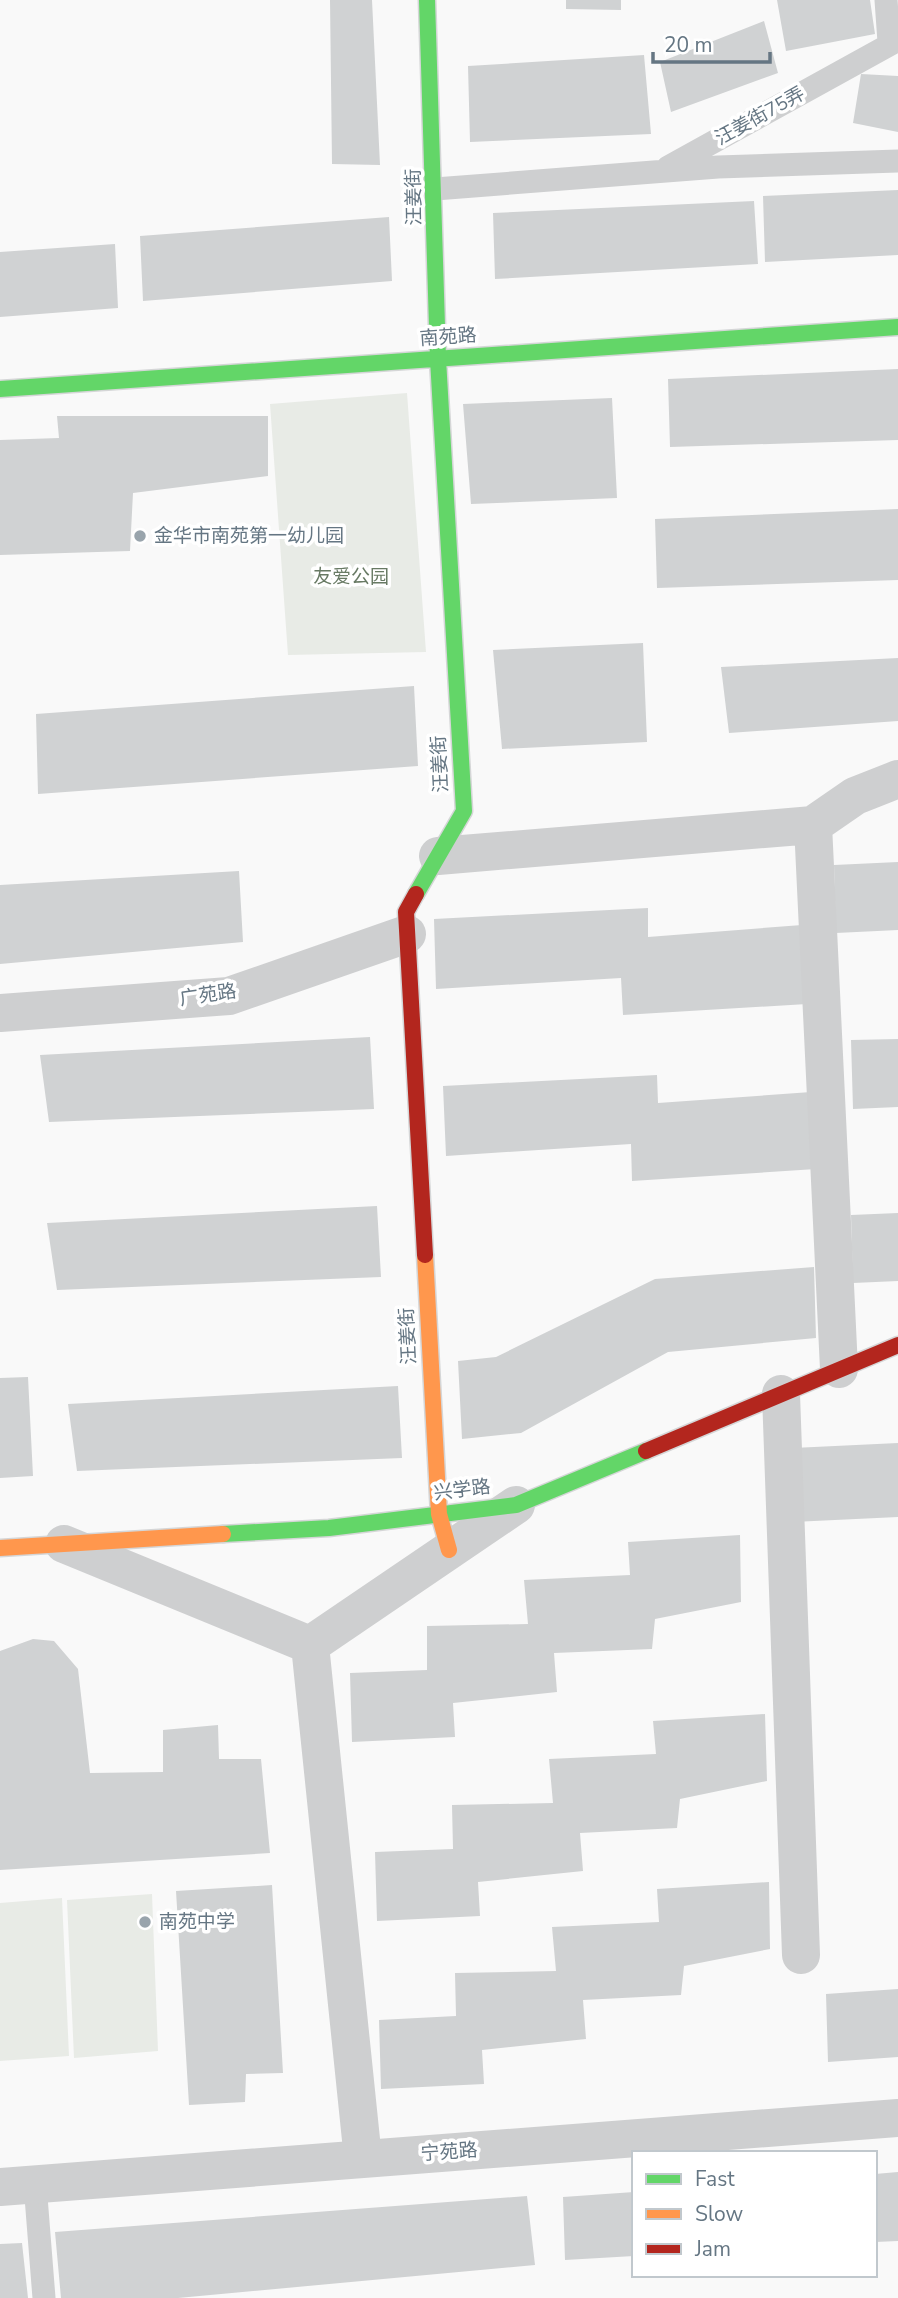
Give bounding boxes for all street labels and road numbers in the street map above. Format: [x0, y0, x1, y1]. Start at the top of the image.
street label: 汪姜街75弄 [710, 81, 810, 151]
street label: 汪姜街 [401, 168, 427, 226]
street label: 南苑路 [419, 322, 477, 352]
street label: 汪姜街 [426, 735, 454, 793]
street label: 广苑路 [178, 978, 238, 1012]
street label: 汪姜街 [394, 1307, 422, 1365]
street label: 兴学路 [432, 1474, 492, 1506]
street label: 宁苑路 [420, 2137, 478, 2167]

